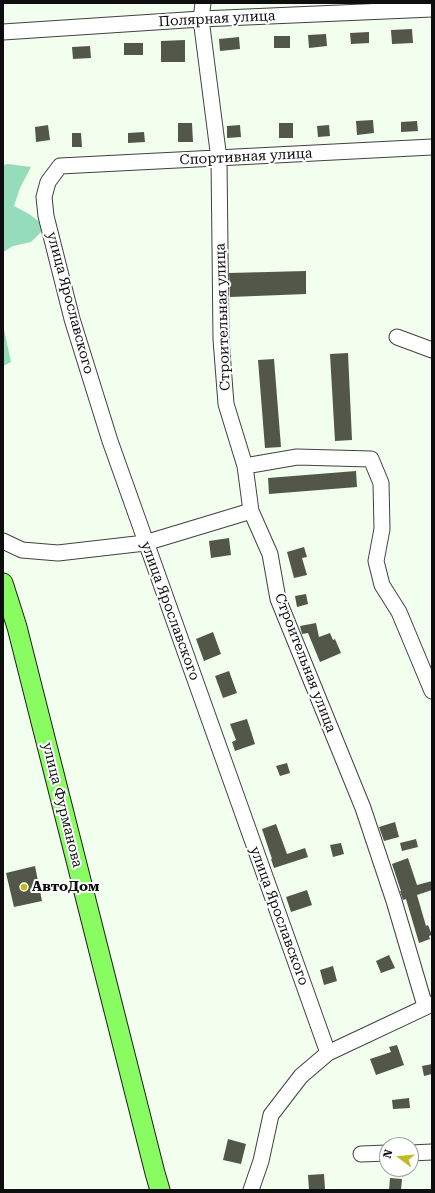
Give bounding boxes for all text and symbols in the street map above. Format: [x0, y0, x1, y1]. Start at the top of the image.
street label: Полярная улица [158, 8, 276, 30]
street label: Спортивная улица [179, 145, 313, 169]
street label: улица Ярославского [43, 230, 97, 376]
street label: Строительная улица [212, 243, 234, 391]
street label: улица Ярославского [137, 539, 203, 683]
street label: Строительная улица [271, 591, 339, 735]
street label: улица Фурманова [38, 741, 86, 869]
street label: улица Ярославского [246, 844, 312, 988]
place label: АвтоДом [32, 879, 99, 895]
marker: АвтоДом [19, 882, 29, 892]
north arrow [379, 1137, 419, 1177]
text: N [381, 1148, 395, 1160]

